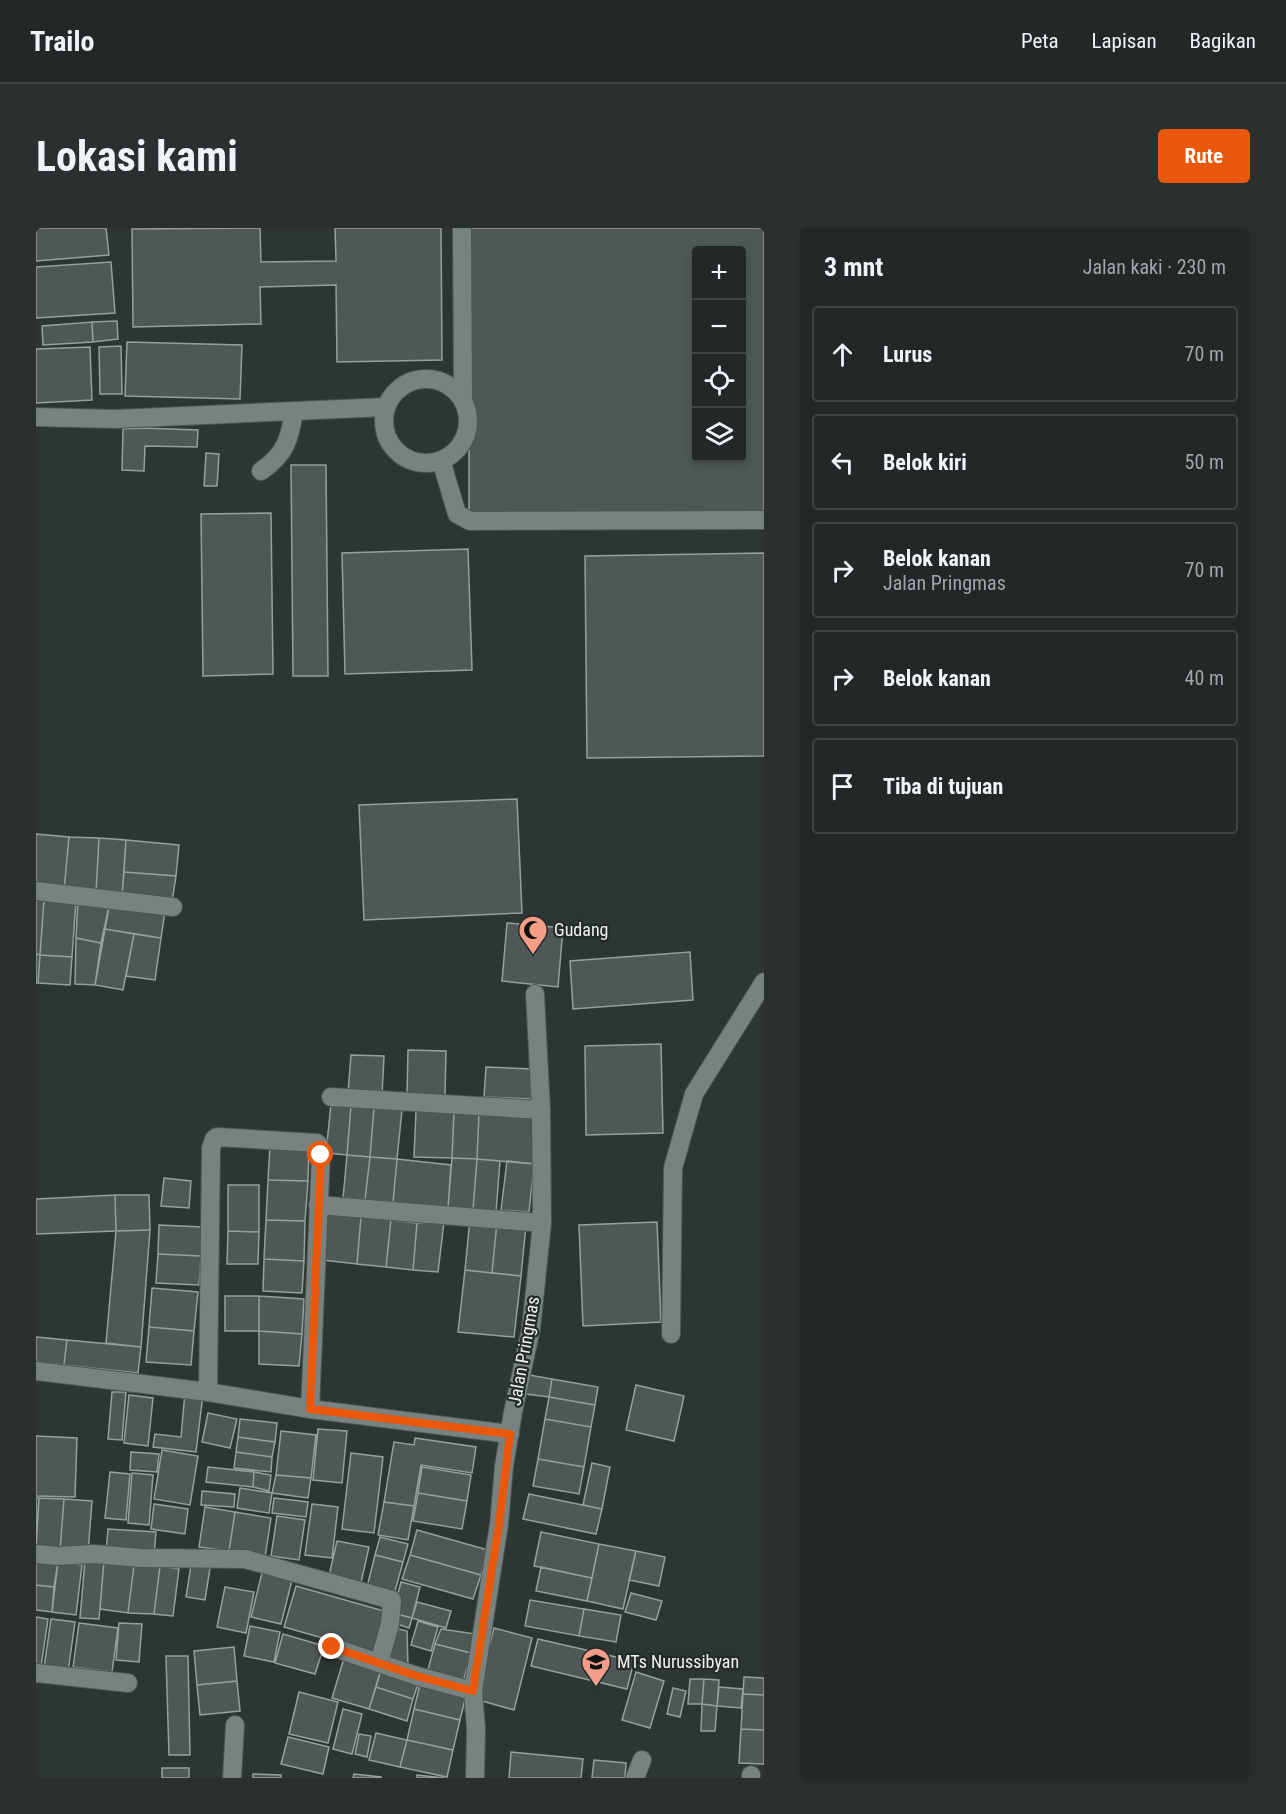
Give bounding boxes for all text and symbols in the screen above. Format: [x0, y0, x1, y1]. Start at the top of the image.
text: Trailo [30, 25, 94, 58]
text: Peta [1021, 29, 1059, 53]
text: Lapisan [1092, 29, 1157, 53]
text: Bagikan [1190, 29, 1256, 53]
button: Rute [1158, 129, 1250, 183]
text: Lokasi kami [36, 132, 238, 181]
map controls [692, 246, 746, 462]
button: + [692, 246, 746, 300]
text: 3 mnt [824, 252, 883, 282]
text: Jalan kaki · 230 m [1083, 255, 1226, 279]
button: − [692, 300, 746, 354]
icon: ahead [826, 338, 859, 371]
text: Lurus [883, 342, 932, 367]
text: 70 m [1185, 342, 1224, 366]
button: locate [692, 354, 746, 408]
button: layers [692, 408, 746, 462]
icon: left [826, 446, 859, 479]
text: Belok kiri [883, 450, 967, 475]
text: 50 m [1185, 450, 1224, 474]
text: Belok kanan [883, 546, 991, 571]
icon: right [826, 554, 859, 587]
text: 70 m [1185, 558, 1224, 582]
text: Jalan Pringmas [883, 571, 1006, 595]
icon: right [826, 662, 859, 695]
text: Belok kanan [883, 666, 991, 691]
text: 40 m [1185, 666, 1224, 690]
icon: arrive [826, 770, 859, 803]
text: Tiba di tujuan [883, 774, 1003, 799]
mosque icon: Gudang [517, 914, 549, 956]
place label: Gudang [554, 919, 608, 940]
route start [307, 1141, 333, 1167]
street label: Jalan Pringmas [504, 1295, 543, 1407]
route end [318, 1633, 344, 1659]
school or university icon: MTs Nurussibyan [580, 1646, 612, 1688]
place label: MTs Nurussibyan [617, 1651, 739, 1672]

